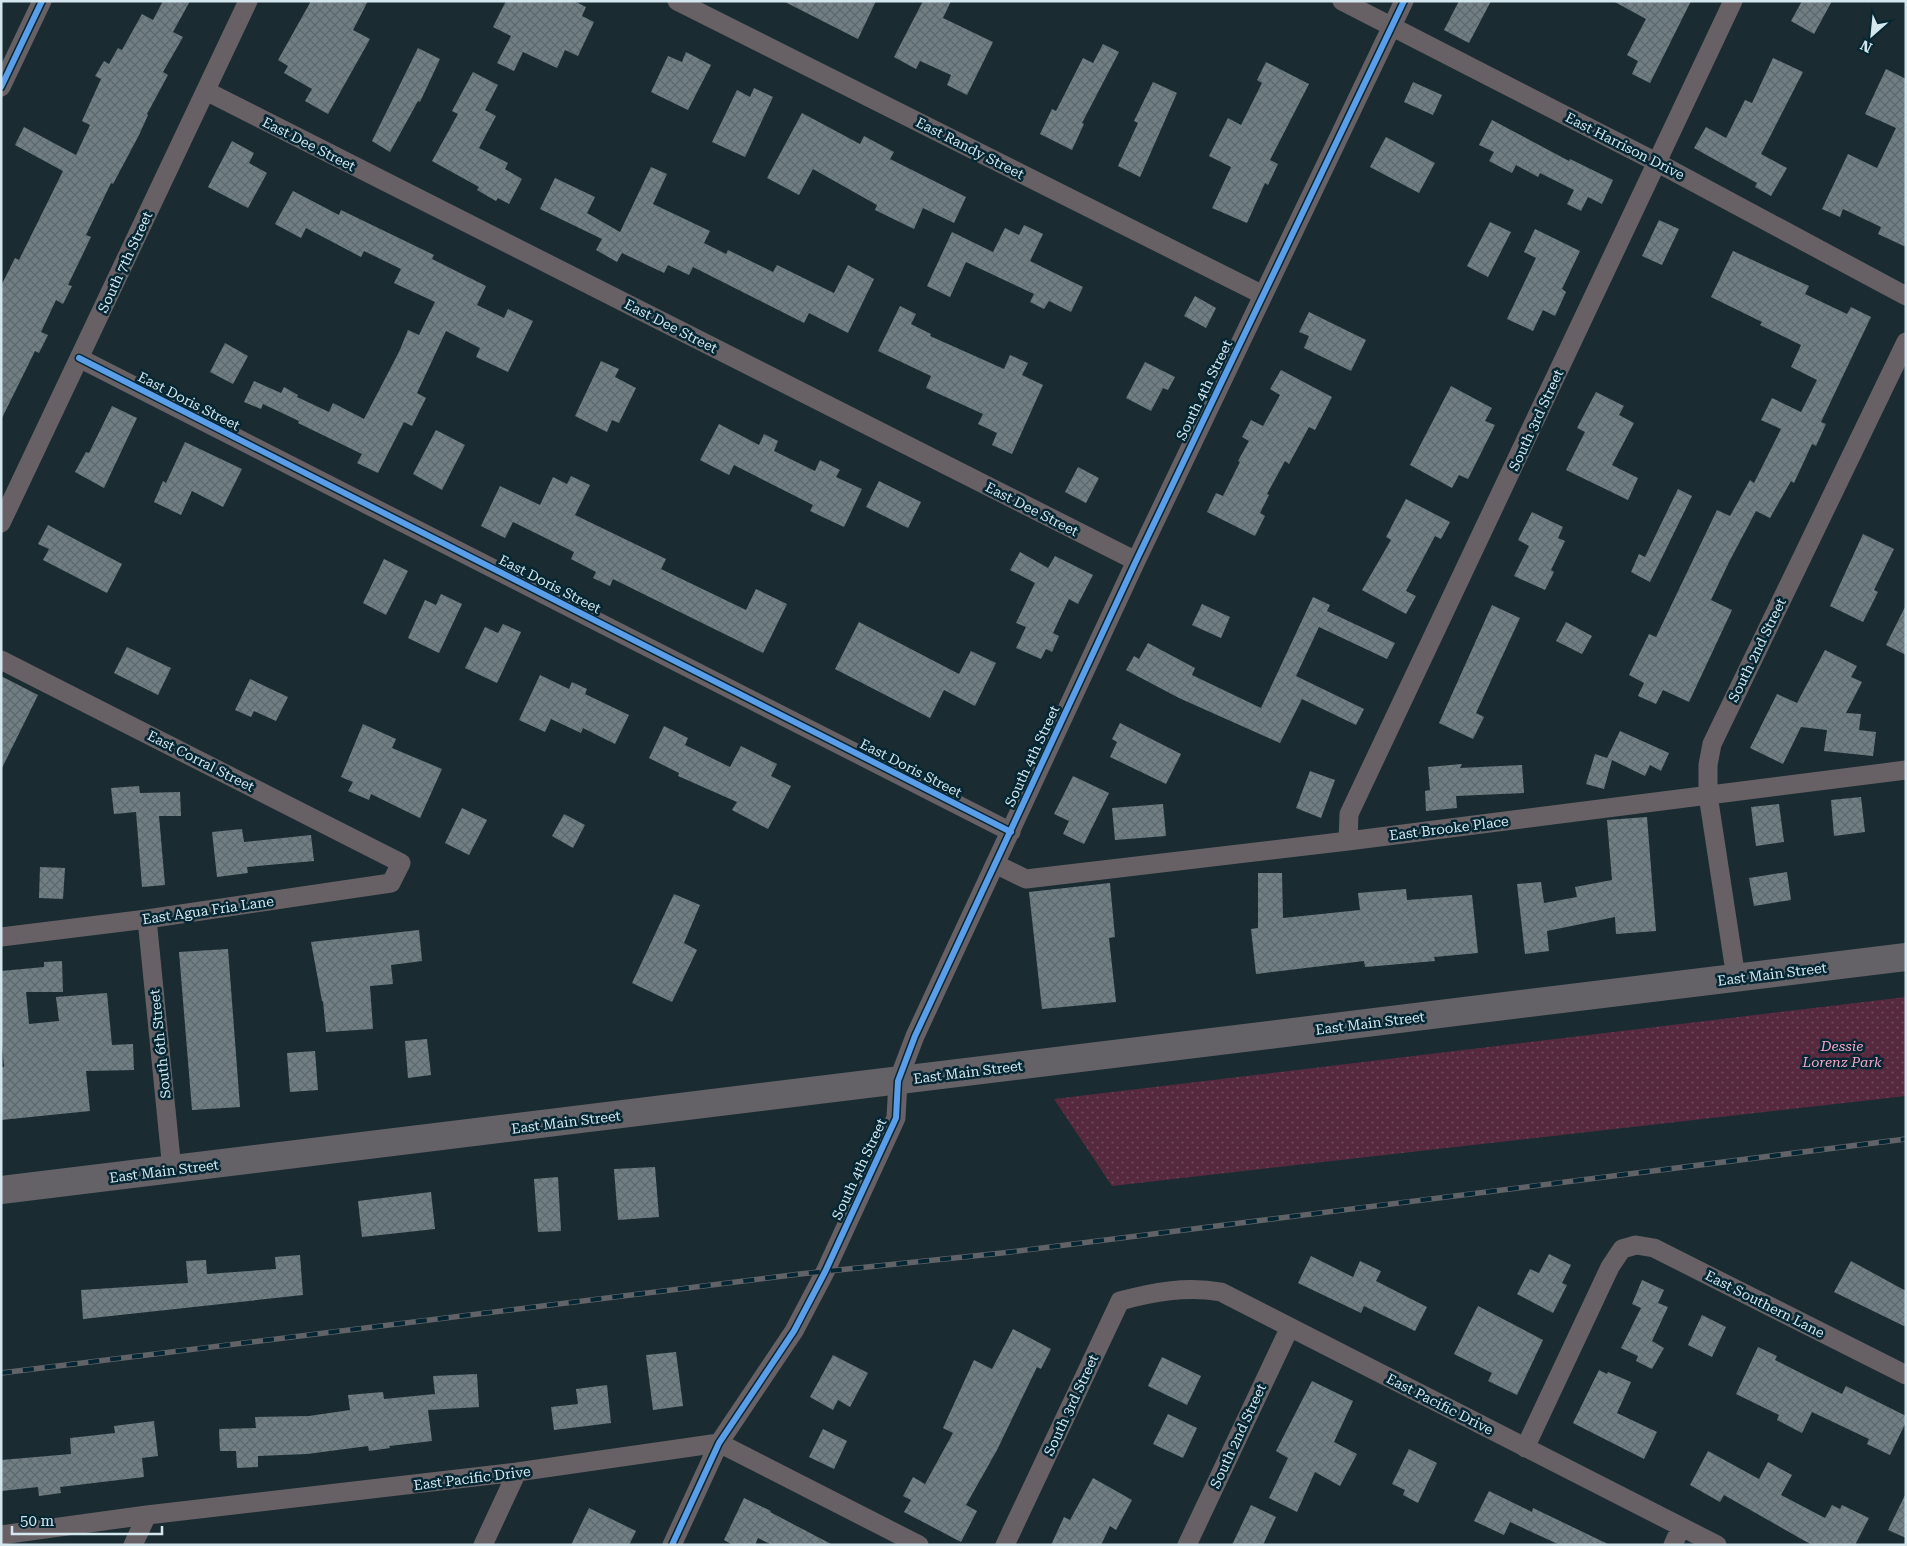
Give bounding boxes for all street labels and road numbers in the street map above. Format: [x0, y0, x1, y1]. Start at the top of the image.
street label: East Harrison Drive [1563, 109, 1687, 183]
street label: East Dee Street [260, 114, 358, 174]
street label: East Randy Street [913, 114, 1027, 182]
street label: South 7th Street [95, 209, 155, 315]
street label: East Dee Street [622, 296, 720, 356]
street label: South 4th Street [1173, 337, 1235, 443]
street label: South 3rd Street [1505, 367, 1567, 473]
street label: East Doris Street [135, 368, 243, 434]
street label: East Dee Street [983, 479, 1081, 539]
street label: East Doris Street [496, 551, 604, 617]
street label: South 2nd Street [1725, 595, 1789, 705]
street label: South 4th Street [1002, 703, 1062, 809]
street label: East Corral Street [145, 727, 257, 795]
street label: East Doris Street [857, 735, 965, 801]
street label: East Brooke Place [1388, 813, 1510, 843]
street label: East Agua Fria Lane [141, 893, 275, 927]
street label: East Main Street [1716, 959, 1828, 989]
street label: South 6th Street [146, 989, 174, 1099]
street label: East Main Street [1314, 1008, 1426, 1038]
street label: East Main Street [912, 1057, 1024, 1087]
street label: East Main Street [510, 1107, 622, 1137]
street label: South 4th Street [829, 1116, 889, 1222]
street label: East Main Street [108, 1156, 220, 1186]
street label: East Southern Lane [1703, 1267, 1828, 1341]
street label: South 3rd Street [1040, 1352, 1102, 1458]
street label: East Pacific Drive [1384, 1370, 1496, 1438]
street label: South 2nd Street [1207, 1381, 1269, 1491]
street label: East Pacific Drive [413, 1463, 532, 1493]

